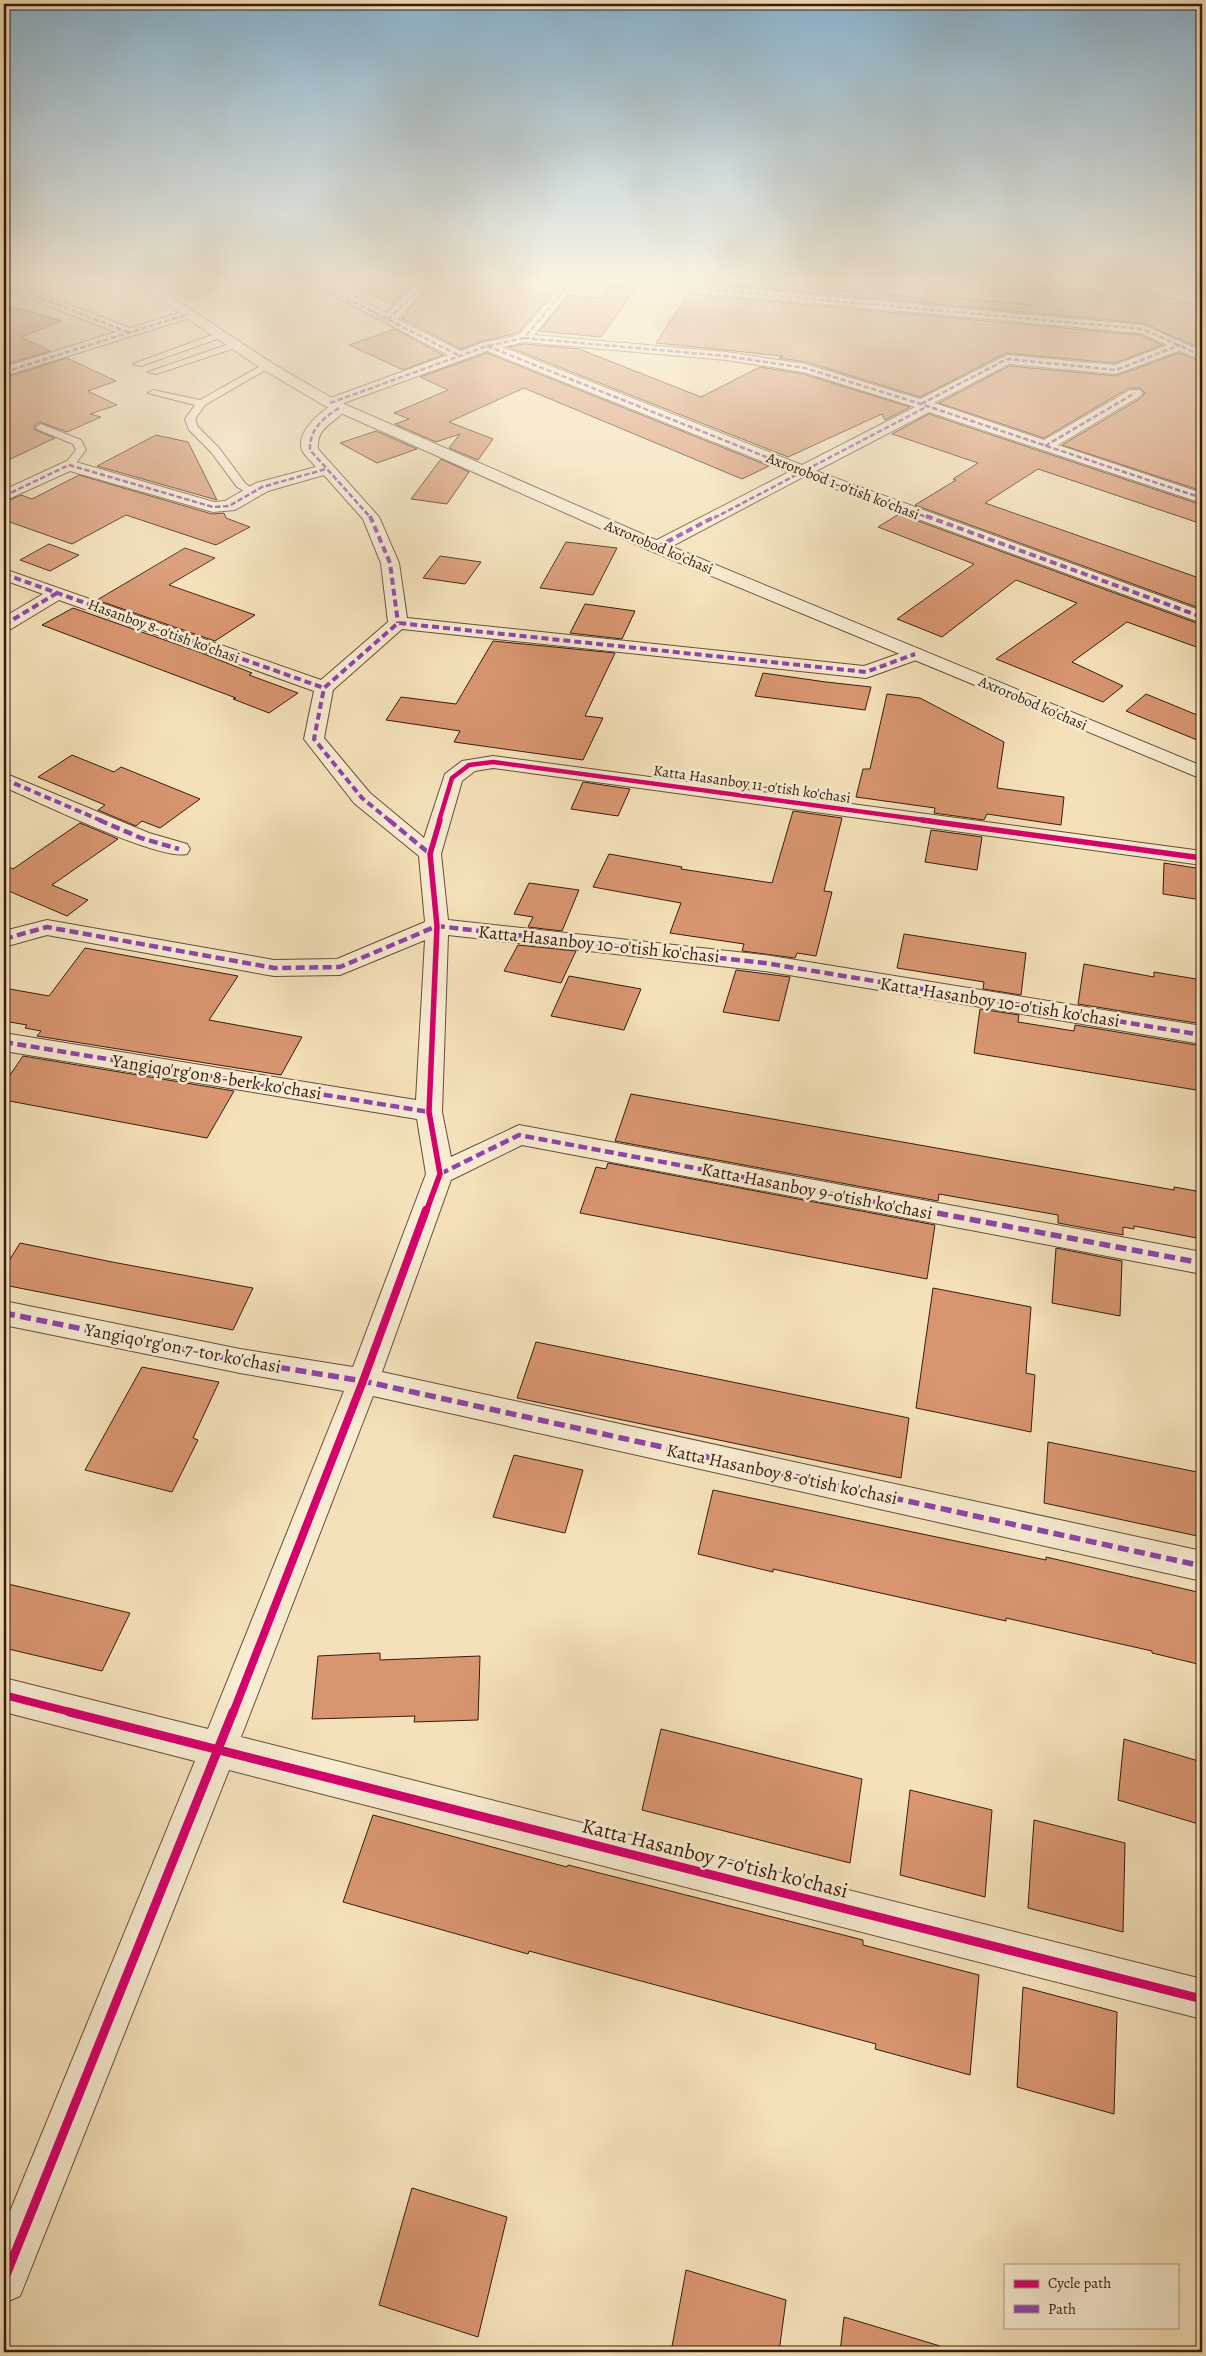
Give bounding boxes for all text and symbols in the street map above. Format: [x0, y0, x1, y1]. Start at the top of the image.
street label: Axrorobod 1-o'tish ko'chasi [763, 447, 922, 524]
street label: Axrorobod ko'chasi [601, 515, 716, 579]
street label: Hasanboy 8-o'tish ko'chasi [85, 594, 243, 668]
street label: Axrorobod ko'chasi [975, 671, 1090, 735]
street label: Katta Hasanboy 11-o'tish ko'chasi [652, 760, 852, 808]
street label: Katta Hasanboy 10-o'tish ko'chasi [477, 919, 721, 969]
street label: Katta Hasanboy 10-o'tish ko'chasi [878, 971, 1122, 1033]
street label: Yangiqo'rg'on 8-berk ko'chasi [110, 1048, 323, 1105]
street label: Katta Hasanboy 9-o'tish ko'chasi [699, 1157, 935, 1225]
street label: Yangiqo'rg'on 7-tor ko'chasi [82, 1317, 283, 1379]
street label: Katta Hasanboy 8-o'tish ko'chasi [664, 1438, 900, 1510]
street label: Katta Hasanboy 7-o'tish ko'chasi [579, 1811, 851, 1905]
legend [1004, 2264, 1178, 2328]
text: Cycle path [1048, 2273, 1111, 2293]
text: Path [1048, 2299, 1076, 2319]

